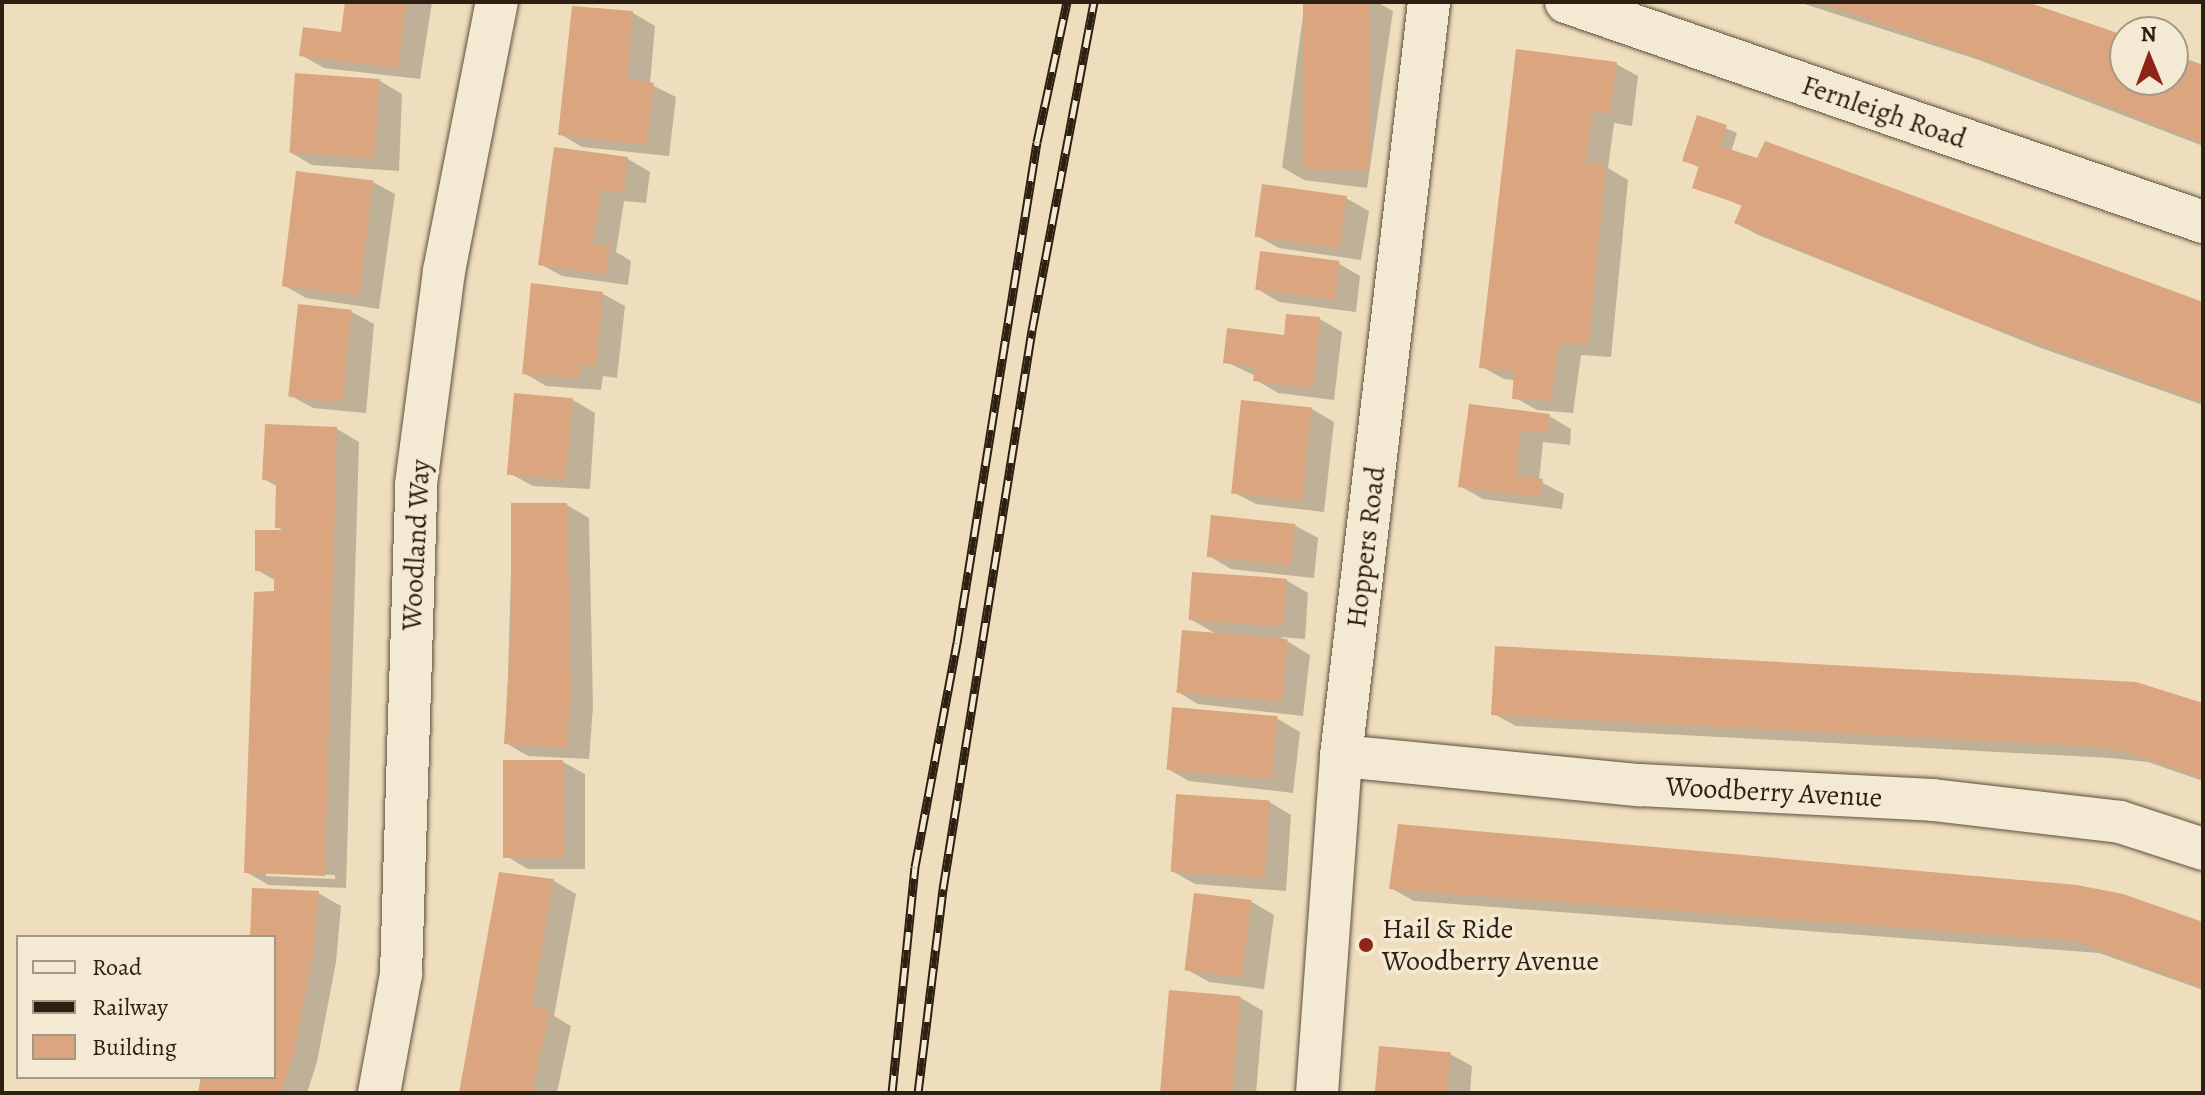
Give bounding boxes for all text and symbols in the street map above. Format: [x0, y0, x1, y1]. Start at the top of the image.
north arrow [2109, 16, 2189, 96]
text: N [2140, 19, 2157, 49]
street label: Fernleigh Road [1797, 68, 1971, 156]
street label: Woodland Way [395, 458, 437, 632]
street label: Hoppers Road [1339, 464, 1393, 630]
street label: Woodberry Avenue [1665, 770, 1883, 814]
place label: Hail & Ride Woodberry Avenue [1382, 912, 1599, 978]
legend [16, 935, 276, 1079]
marker: Hail & Ride Woodberry Avenue [1357, 936, 1375, 954]
text: Road [92, 951, 142, 983]
text: Railway [92, 991, 168, 1023]
text: Building [92, 1031, 177, 1063]

